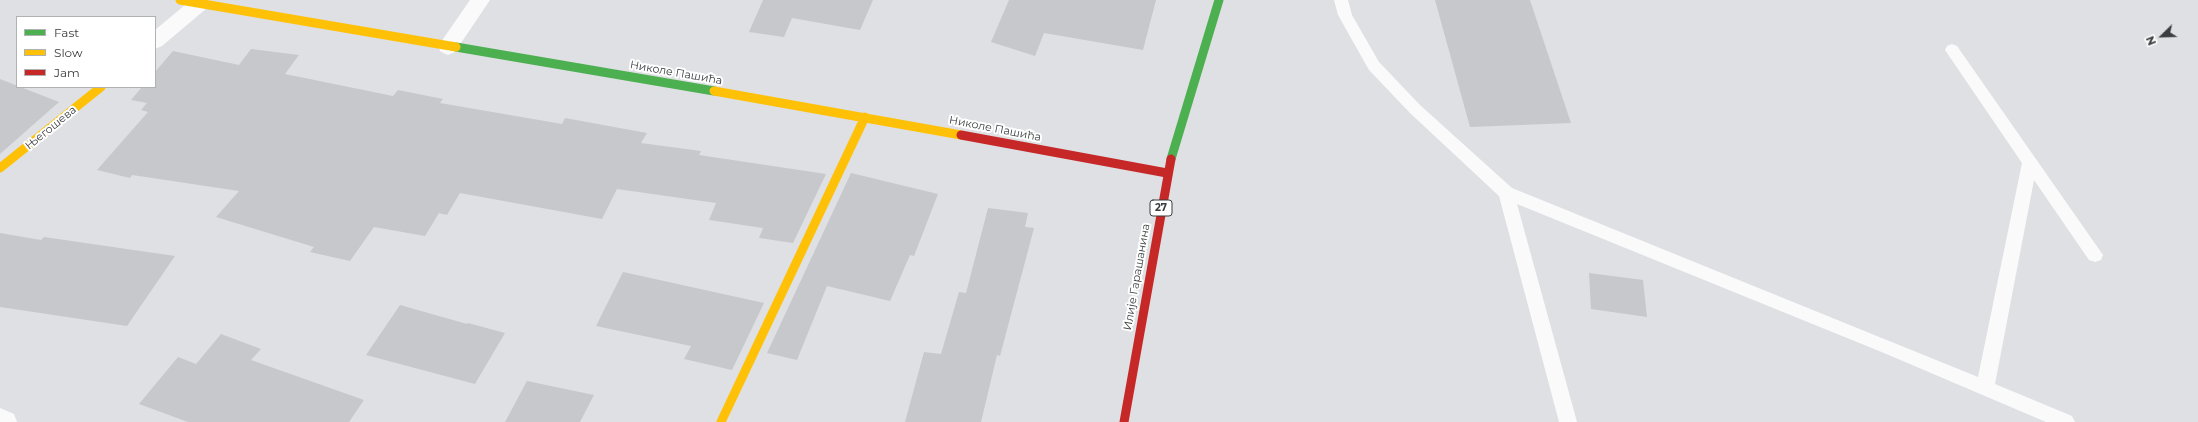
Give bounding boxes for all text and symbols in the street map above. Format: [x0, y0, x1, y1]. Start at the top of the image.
legend [16, 16, 156, 88]
north arrow [2142, 16, 2182, 56]
text: Fast [54, 25, 79, 40]
text: N [2143, 34, 2159, 48]
text: Slow [54, 45, 83, 60]
street label: Николе Пашића [629, 58, 723, 88]
text: Jam [54, 65, 80, 80]
street label: Његошева [23, 103, 79, 153]
street label: Николе Пашића [948, 114, 1042, 144]
road number: 27 [1150, 200, 1172, 216]
street label: Илије Гарашанина [1121, 223, 1153, 331]

